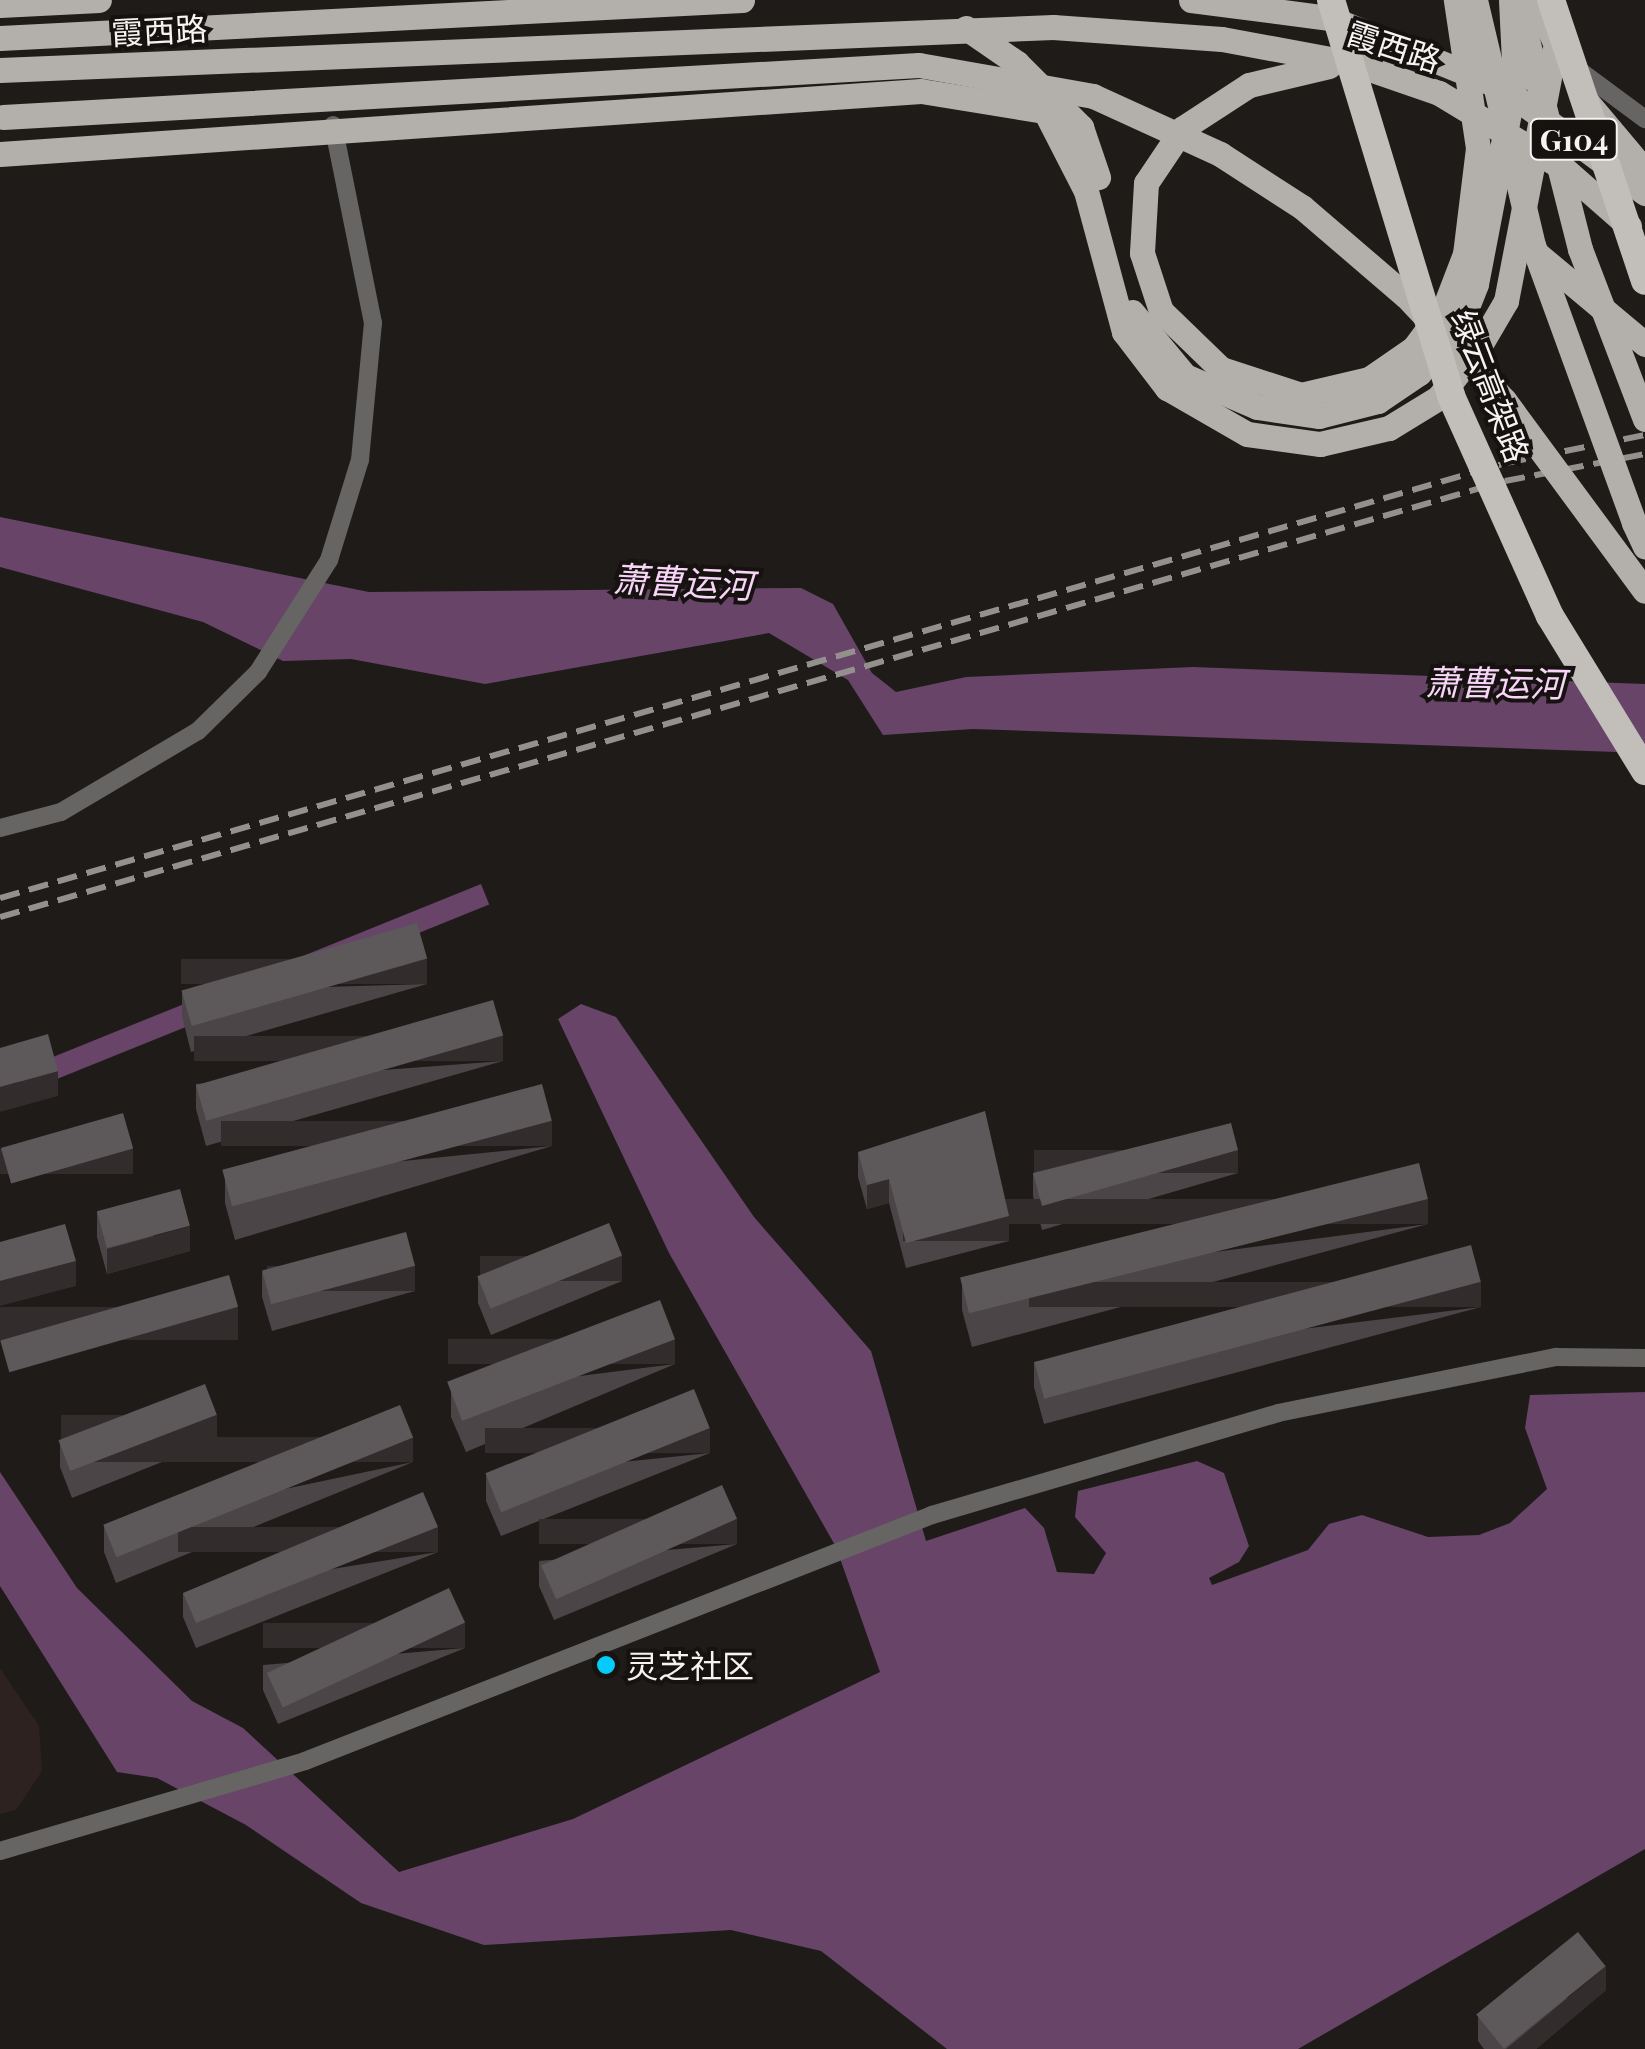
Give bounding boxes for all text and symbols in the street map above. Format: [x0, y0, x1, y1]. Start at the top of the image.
street label: 霞西路 [110, 8, 208, 52]
street label: 霞西路 [1342, 13, 1446, 79]
road number: G104 [1529, 114, 1619, 164]
street label: 绿云高架路 [1444, 304, 1538, 468]
water label: 萧曹运河 [612, 556, 754, 606]
water label: 萧曹运河 [1425, 660, 1565, 704]
place label: 灵芝社区 [626, 1646, 754, 1684]
marker: 灵芝社区 [595, 1654, 617, 1676]

